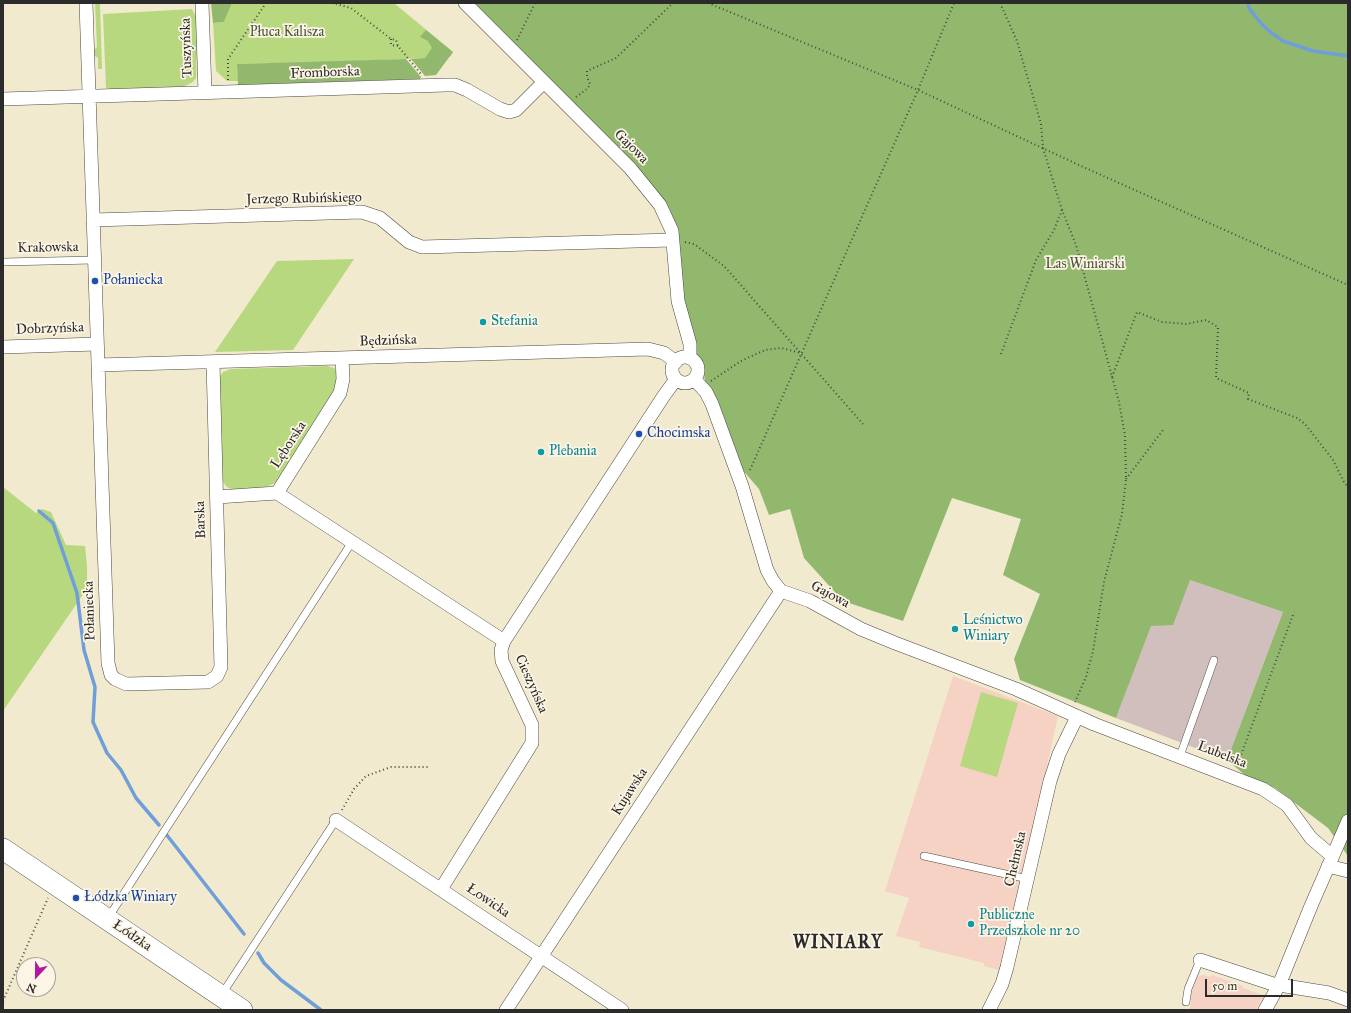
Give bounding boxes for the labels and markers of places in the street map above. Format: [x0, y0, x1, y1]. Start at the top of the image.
place label: Połaniecka [103, 273, 163, 289]
marker: Połaniecka [90, 276, 100, 286]
place label: Stefania [491, 314, 538, 330]
marker: Stefania [478, 317, 488, 327]
place label: Chocimska [647, 426, 710, 442]
marker: Chocimska [634, 429, 644, 439]
place label: Plebania [549, 444, 597, 460]
marker: Plebania [536, 447, 546, 457]
place label: Leśnictwo Winiary [963, 613, 1023, 646]
marker: Leśnictwo Winiary [950, 624, 960, 634]
place label: Łódzka Winiary [84, 890, 177, 906]
marker: Łódzka Winiary [71, 893, 81, 903]
place label: Publiczne Przedszkole nr 20 [979, 908, 1080, 940]
marker: Publiczne Przedszkole nr 20 [966, 919, 976, 929]

